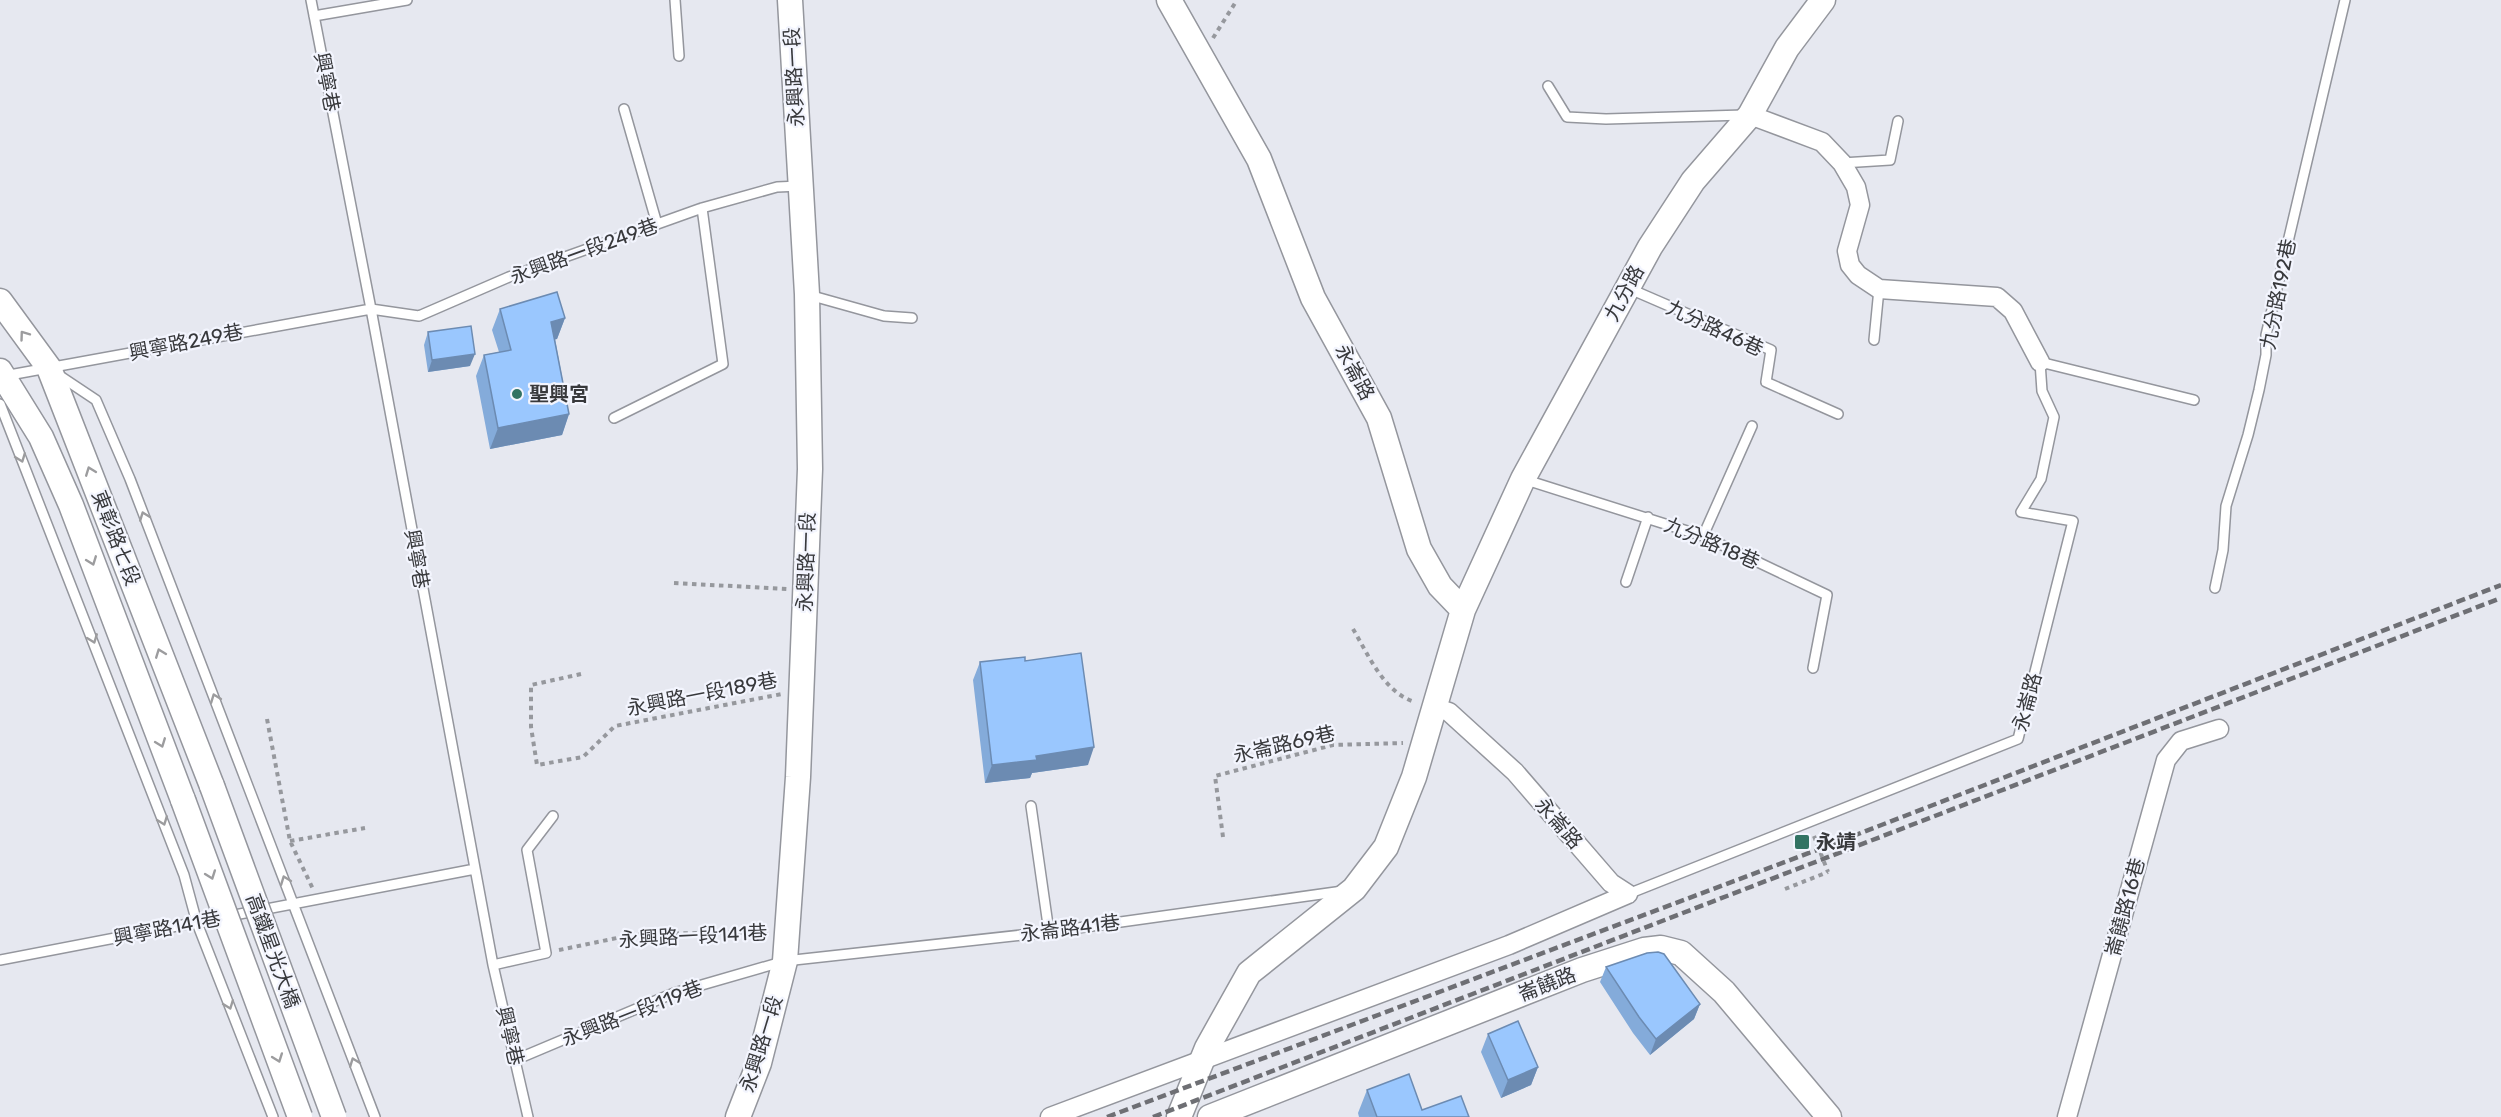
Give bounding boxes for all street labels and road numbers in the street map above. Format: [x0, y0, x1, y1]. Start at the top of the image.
street label: 永興路一段 [779, 26, 809, 128]
street label: 興寧巷 [309, 50, 345, 114]
street label: 永興路一段249巷 [507, 213, 661, 289]
street label: 九分路192巷 [2256, 237, 2300, 351]
street label: 九分路 [1599, 261, 1649, 325]
street label: 九分路46巷 [1663, 295, 1767, 361]
street label: 興寧路249巷 [127, 319, 245, 365]
street label: 永崙路 [1330, 340, 1380, 404]
street label: 東彰路七段 [87, 487, 145, 589]
street label: 永興路一段 [792, 512, 820, 612]
street label: 九分路18巷 [1661, 512, 1763, 574]
street label: 興寧巷 [400, 527, 434, 591]
street label: 永興路一段189巷 [625, 668, 779, 720]
street label: 永崙路 [2008, 670, 2046, 734]
street label: 永崙路69巷 [1231, 721, 1337, 767]
street label: 永崙路 [1530, 792, 1588, 854]
street label: 崙饒路16巷 [2100, 855, 2150, 959]
street label: 高鐵星光大橋 [241, 891, 305, 1011]
street label: 興寧路141巷 [111, 906, 223, 950]
street label: 永崙路41巷 [1019, 910, 1121, 946]
street label: 永興路一段141巷 [618, 920, 768, 952]
street label: 崙饒路 [1515, 962, 1579, 1006]
street label: 永興路一段119巷 [558, 975, 706, 1051]
street label: 永興路一段 [735, 993, 787, 1095]
street label: 興寧巷 [492, 1004, 528, 1068]

